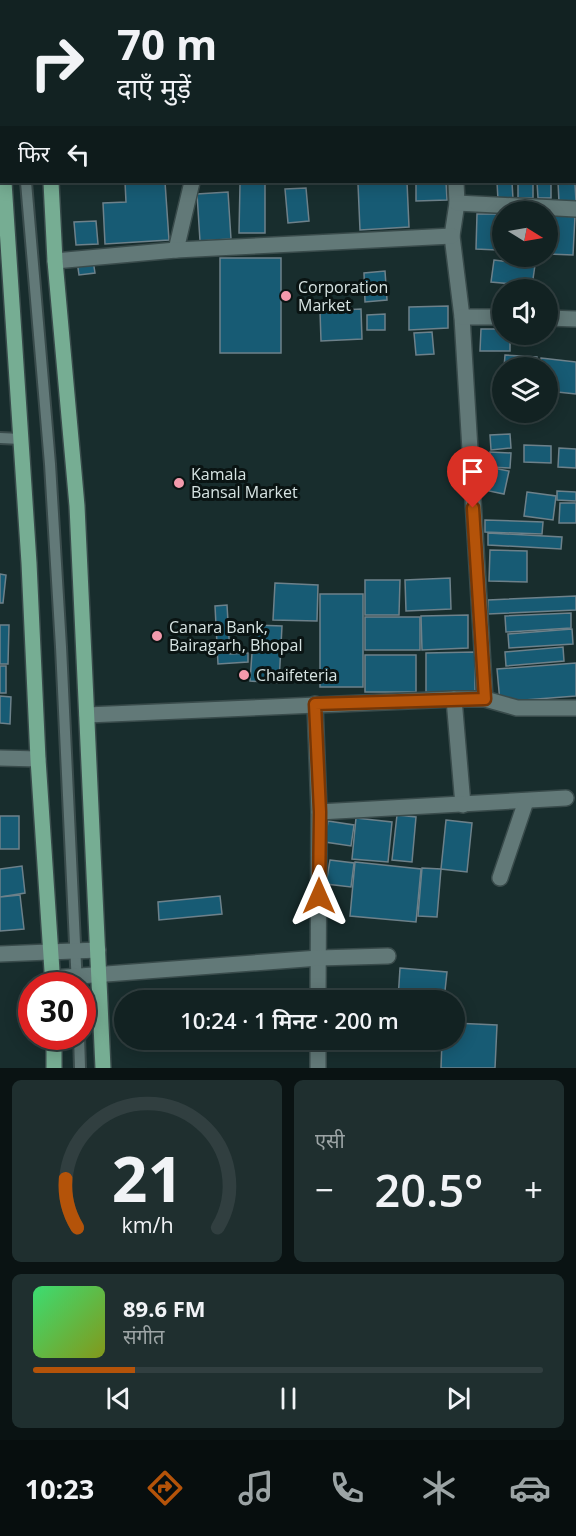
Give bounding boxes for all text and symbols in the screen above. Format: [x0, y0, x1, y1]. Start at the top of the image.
text: 70 m [117, 15, 217, 72]
icon: right [18, 24, 96, 102]
text: दाएँ मुड़ें [117, 69, 191, 106]
text: फिर [18, 138, 50, 168]
icon: left [62, 138, 95, 171]
north arrow [492, 201, 558, 267]
map controls [492, 201, 558, 423]
place label: Corporation Market [298, 276, 388, 316]
button: sound [492, 279, 558, 345]
marker: Corporation Market [279, 289, 293, 303]
button: layers [492, 357, 558, 423]
pin [447, 446, 498, 508]
icon: arrive [456, 455, 489, 488]
place label: Kamala Bansal Market [191, 463, 298, 503]
marker: Kamala Bansal Market [172, 476, 186, 490]
place label: Canara Bank, Bairagarh, Bhopal [169, 616, 302, 656]
marker: Canara Bank, Bairagarh, Bhopal [150, 629, 164, 643]
place label: Chaifeteria [256, 664, 337, 686]
marker: Chaifeteria [237, 668, 251, 682]
position arrow [287, 864, 351, 928]
speed limit sign: 30 [18, 972, 96, 1050]
text: 10:24 · 1 मिनट · 200 m [180, 1005, 399, 1035]
text: एसी [315, 1127, 345, 1154]
text: 21 [111, 1135, 183, 1220]
text: 20.5° [375, 1159, 483, 1220]
text: − [315, 1167, 334, 1212]
text: + [524, 1167, 543, 1212]
text: km/h [121, 1210, 173, 1239]
text: 89.6 FM [123, 1293, 206, 1323]
text: संगीत [123, 1323, 164, 1350]
icon: previous [102, 1382, 135, 1415]
icon: pause [272, 1382, 305, 1415]
icon: next [442, 1382, 475, 1415]
icon: directions [144, 1467, 186, 1509]
icon: music [235, 1467, 277, 1509]
icon: phone [326, 1467, 368, 1509]
icon: climate [418, 1467, 460, 1509]
icon: car [509, 1467, 551, 1509]
text: 10:23 [25, 1470, 94, 1507]

